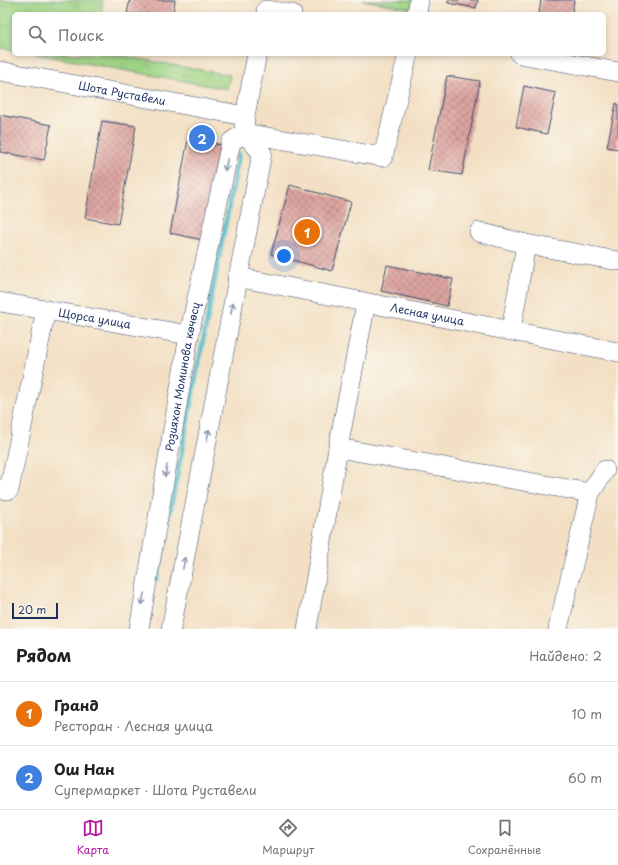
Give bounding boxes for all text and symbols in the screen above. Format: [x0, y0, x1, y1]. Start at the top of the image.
search box [12, 12, 606, 56]
icon: search [26, 23, 48, 45]
text: Поиск [58, 23, 104, 46]
street label: Шота Руставели [77, 77, 167, 109]
pin: 2 [189, 123, 215, 153]
one-way arrow [222, 158, 230, 171]
pin: 1 [294, 217, 320, 247]
your location [274, 246, 294, 266]
street label: Лесная улица [389, 299, 466, 329]
street label: Розияхон Моминова көчөсү [160, 300, 204, 452]
one-way arrow [228, 301, 236, 314]
street label: Щорса улица [57, 303, 132, 333]
one-way arrow [204, 429, 212, 442]
one-way arrow [162, 464, 170, 477]
one-way arrow [180, 557, 188, 570]
one-way arrow [139, 592, 147, 605]
scale bar [12, 601, 58, 620]
text: 20 m [18, 601, 46, 618]
text: Рядом [16, 642, 71, 668]
text: Найдено: 2 [529, 646, 602, 665]
text: Гранд [54, 693, 99, 716]
text: 1 [26, 704, 32, 723]
text: 10 m [572, 704, 602, 723]
text: Ресторан · Лесная улица [54, 716, 213, 735]
text: Ош Нан [54, 757, 115, 780]
text: 2 [24, 768, 34, 787]
text: 60 m [568, 768, 602, 787]
text: Супермаркет · Шота Руставели [54, 780, 257, 799]
tab: Карта [77, 817, 109, 858]
tab: Маршрут [262, 817, 314, 858]
tab: Сохранённые [468, 817, 541, 858]

